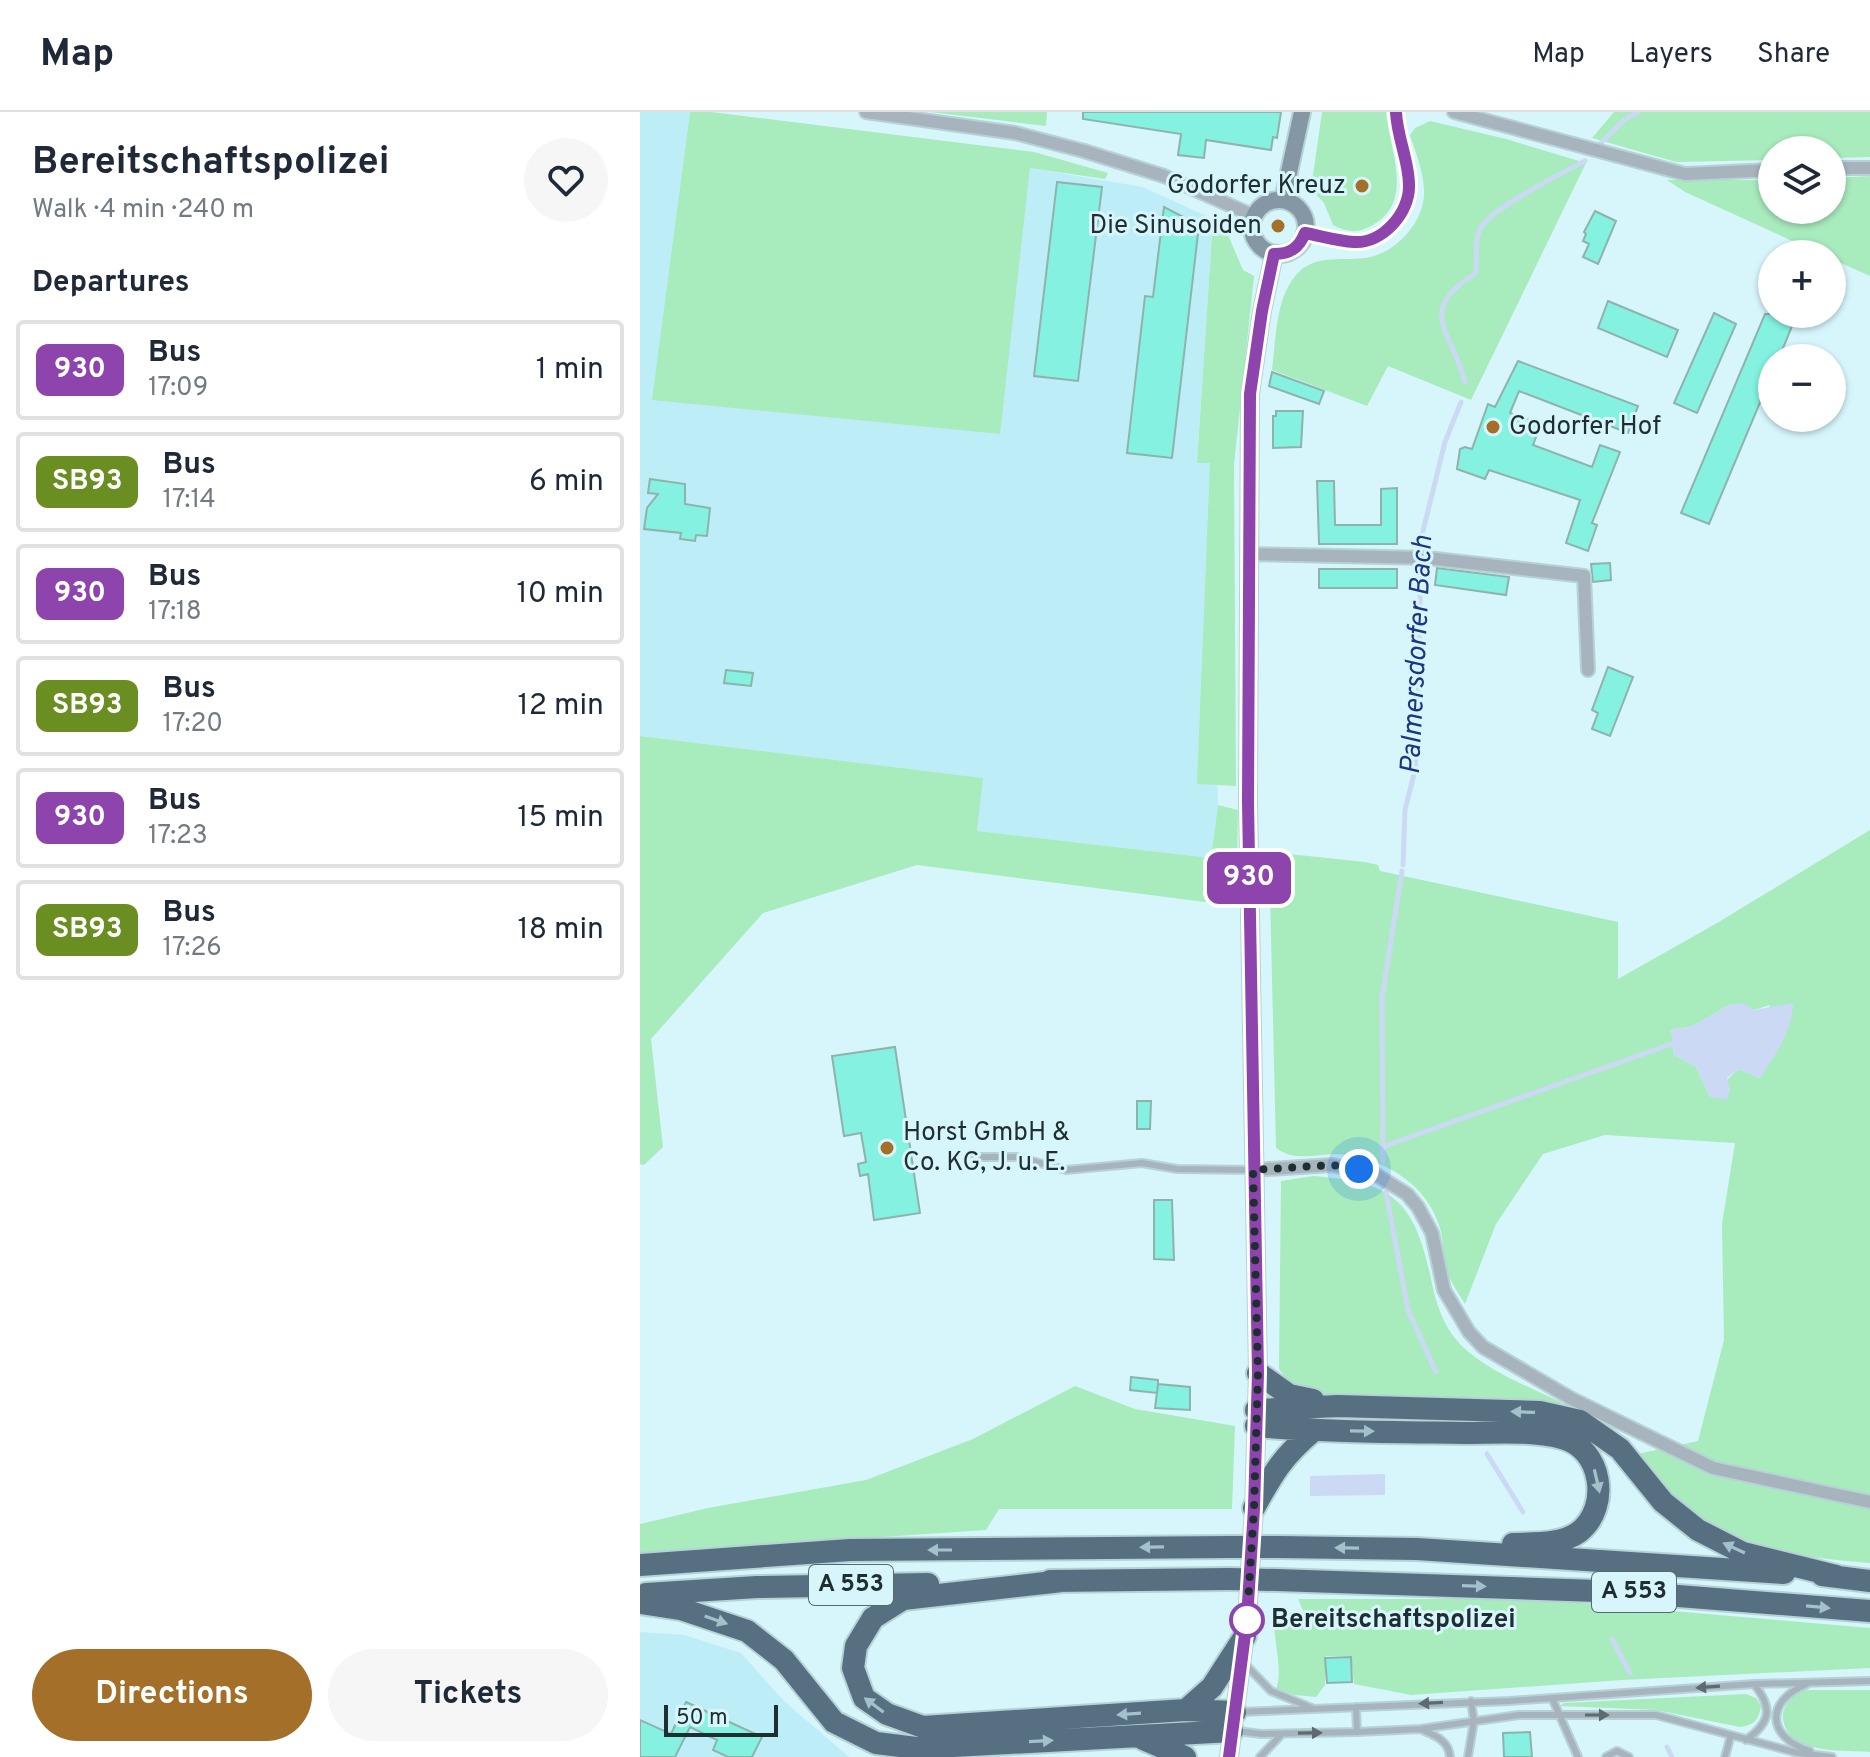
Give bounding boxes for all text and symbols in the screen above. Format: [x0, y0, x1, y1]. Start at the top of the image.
text: Map [40, 31, 114, 80]
text: Map [1532, 37, 1585, 73]
text: Layers [1629, 37, 1713, 73]
text: Share [1757, 37, 1830, 73]
map controls [1758, 136, 1846, 432]
button: layers [1758, 136, 1846, 224]
button: heart [524, 138, 608, 222]
text: Bereitschaftspolizei [32, 139, 389, 188]
place label: Godorfer Kreuz [1167, 170, 1346, 203]
marker: Godorfer Kreuz [1353, 177, 1371, 195]
text: Walk · 4 min · 240 m [32, 194, 254, 227]
place label: Die Sinusoiden [1090, 210, 1262, 243]
marker: Die Sinusoiden [1269, 217, 1287, 235]
button: + [1758, 240, 1846, 328]
text: Departures [32, 265, 190, 302]
text: Bus [148, 335, 201, 372]
button: − [1758, 344, 1846, 432]
text: 930 [54, 352, 106, 388]
text: 1 min [536, 352, 604, 389]
text: 17:09 [148, 372, 208, 405]
place label: Godorfer Hof [1509, 411, 1661, 444]
marker: Godorfer Hof [1484, 418, 1502, 436]
text: Bus [162, 447, 216, 484]
text: SB93 [52, 464, 122, 500]
text: 6 min [529, 464, 604, 501]
text: 17:14 [162, 484, 216, 517]
water label: Palmersdorfer Bach [1394, 534, 1442, 776]
text: Bus [148, 559, 201, 596]
text: 930 [54, 576, 106, 612]
text: 10 min [517, 576, 604, 613]
text: 17:18 [148, 596, 202, 629]
text: Bus [162, 671, 216, 708]
text: SB93 [52, 688, 122, 724]
text: 12 min [517, 688, 604, 725]
text: 17:20 [162, 708, 223, 741]
text: Bus [148, 783, 201, 820]
text: 930 [54, 800, 106, 836]
text: 15 min [517, 800, 604, 837]
text: 17:23 [148, 820, 208, 853]
line badge: 930 [1203, 852, 1295, 904]
text: 930 [1223, 860, 1275, 896]
text: Bus [162, 895, 216, 932]
text: SB93 [52, 912, 122, 948]
text: 18 min [518, 912, 604, 949]
text: 17:26 [162, 932, 222, 965]
place label: Horst GmbH & Co. KG, J. u. E. [903, 1117, 1070, 1180]
marker: Horst GmbH & Co. KG, J. u. E. [878, 1139, 896, 1157]
your location [1339, 1149, 1379, 1189]
one-way arrow [1510, 1405, 1535, 1418]
one-way arrow [1350, 1425, 1375, 1437]
one-way arrow [1591, 1469, 1603, 1494]
one-way arrow [1139, 1541, 1164, 1553]
one-way arrow [1722, 1541, 1746, 1555]
one-way arrow [1334, 1542, 1359, 1555]
one-way arrow [927, 1544, 952, 1556]
road number: A 553 [809, 1565, 893, 1605]
road number: A 553 [1592, 1572, 1676, 1612]
one-way arrow [1462, 1580, 1487, 1593]
one-way arrow [1806, 1601, 1831, 1614]
marker: Bereitschaftspolizei [1230, 1603, 1264, 1637]
place label: Bereitschaftspolizei [1271, 1604, 1516, 1637]
one-way arrow [704, 1615, 728, 1627]
button: Directions [32, 1649, 312, 1741]
button: Tickets [328, 1649, 608, 1741]
one-way arrow [1695, 1681, 1720, 1694]
one-way arrow [1418, 1697, 1443, 1710]
one-way arrow [864, 1698, 885, 1713]
scale bar [664, 1701, 778, 1737]
text: 50 m [676, 1705, 728, 1732]
one-way arrow [1116, 1708, 1141, 1721]
one-way arrow [1585, 1709, 1610, 1721]
one-way arrow [1298, 1727, 1323, 1739]
one-way arrow [1029, 1734, 1054, 1747]

